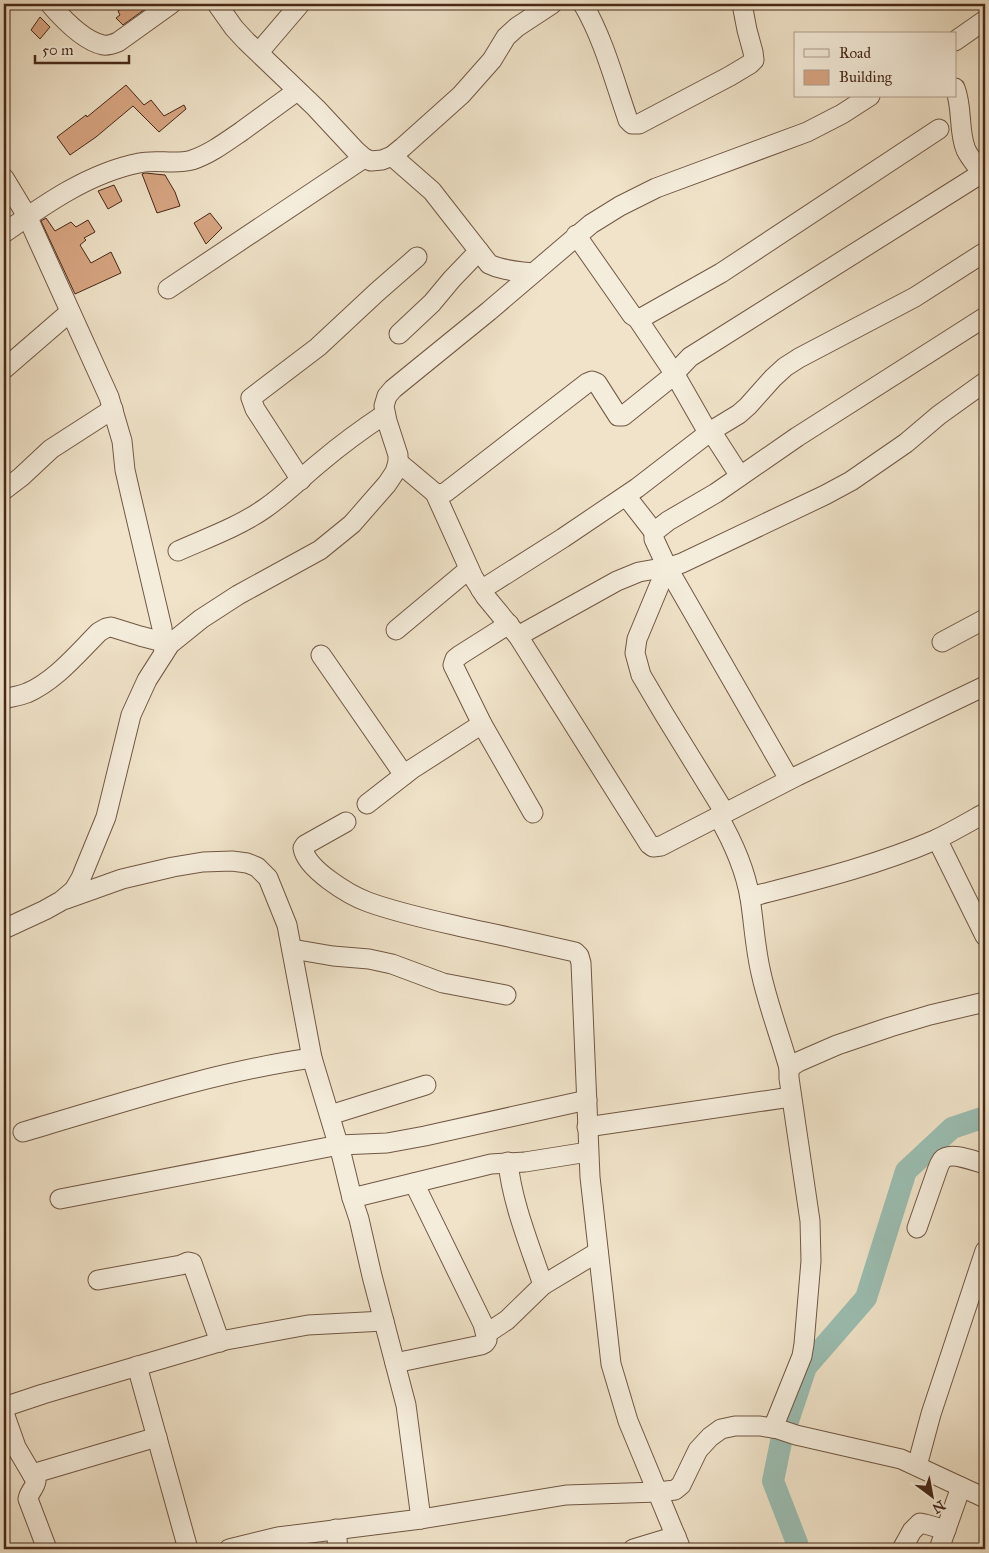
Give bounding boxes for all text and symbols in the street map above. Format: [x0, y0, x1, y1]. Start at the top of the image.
scale bar [35, 32, 129, 64]
legend [794, 32, 956, 98]
text: 50 m [42, 41, 74, 59]
text: Road [839, 44, 871, 62]
text: Building [839, 68, 893, 86]
north arrow [906, 1470, 956, 1520]
text: N [929, 1496, 948, 1517]

